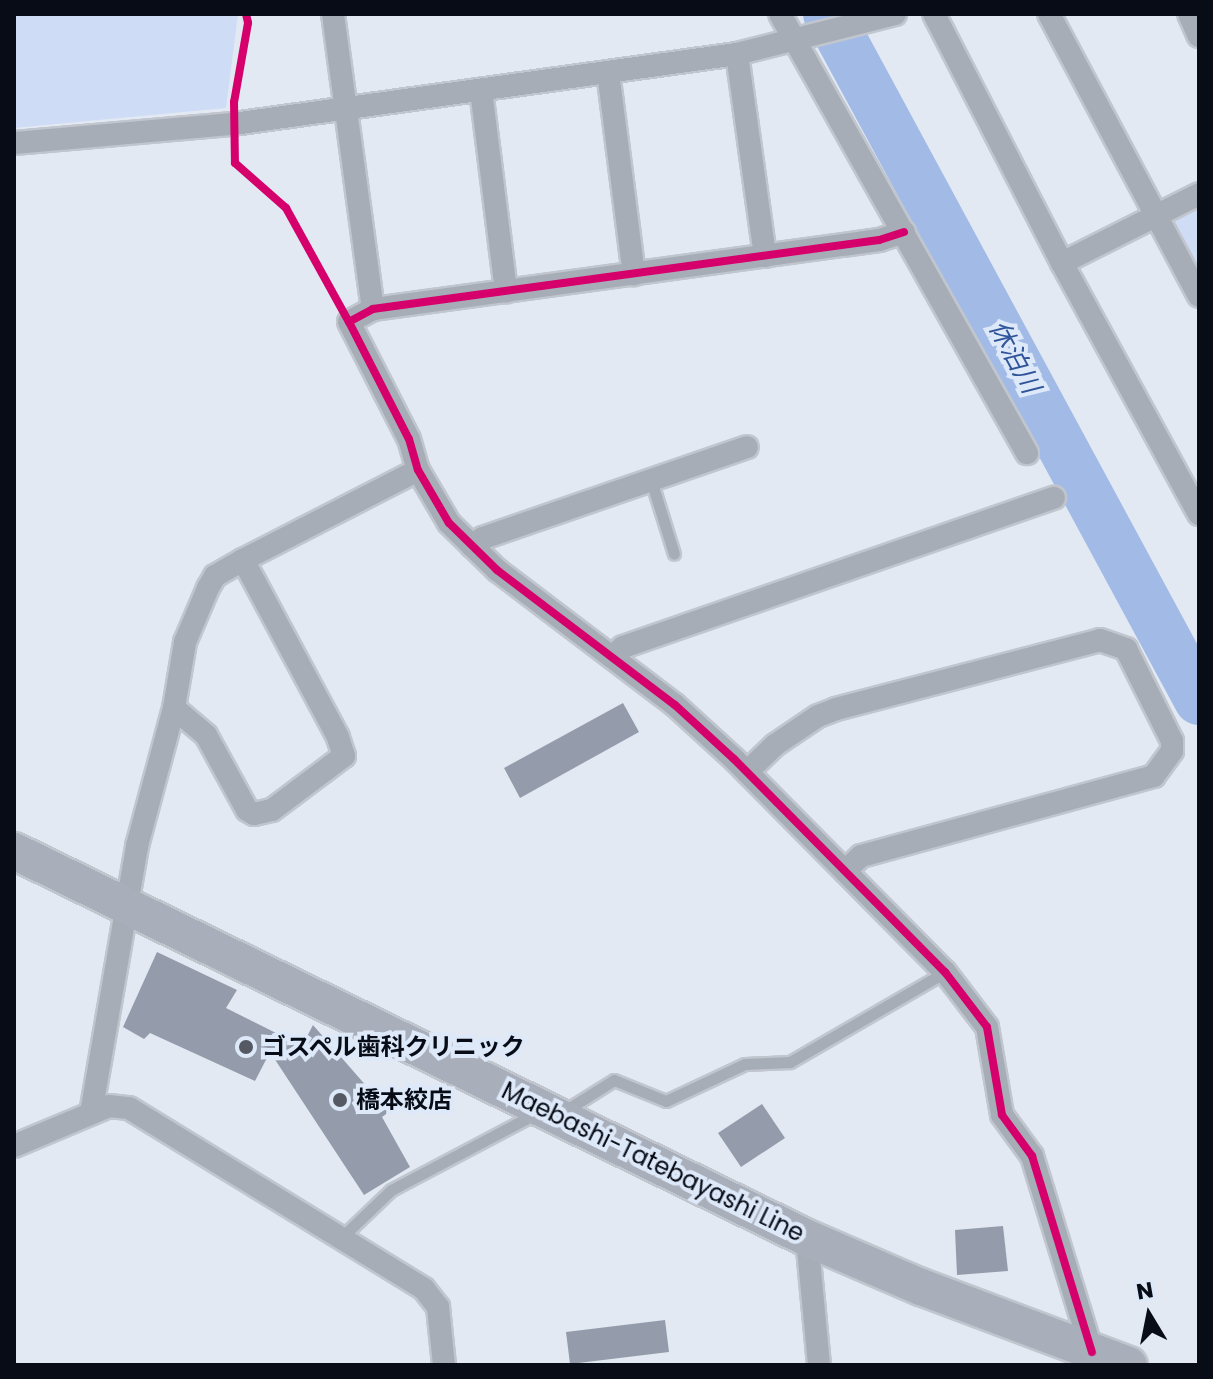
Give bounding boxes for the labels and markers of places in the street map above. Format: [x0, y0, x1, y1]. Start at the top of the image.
place label: ゴスペル歯科クリニック [262, 1033, 526, 1061]
marker: ゴスペル歯科クリニック [237, 1038, 255, 1056]
place label: 橋本絞店 [356, 1086, 452, 1114]
marker: 橋本絞店 [331, 1091, 349, 1109]

